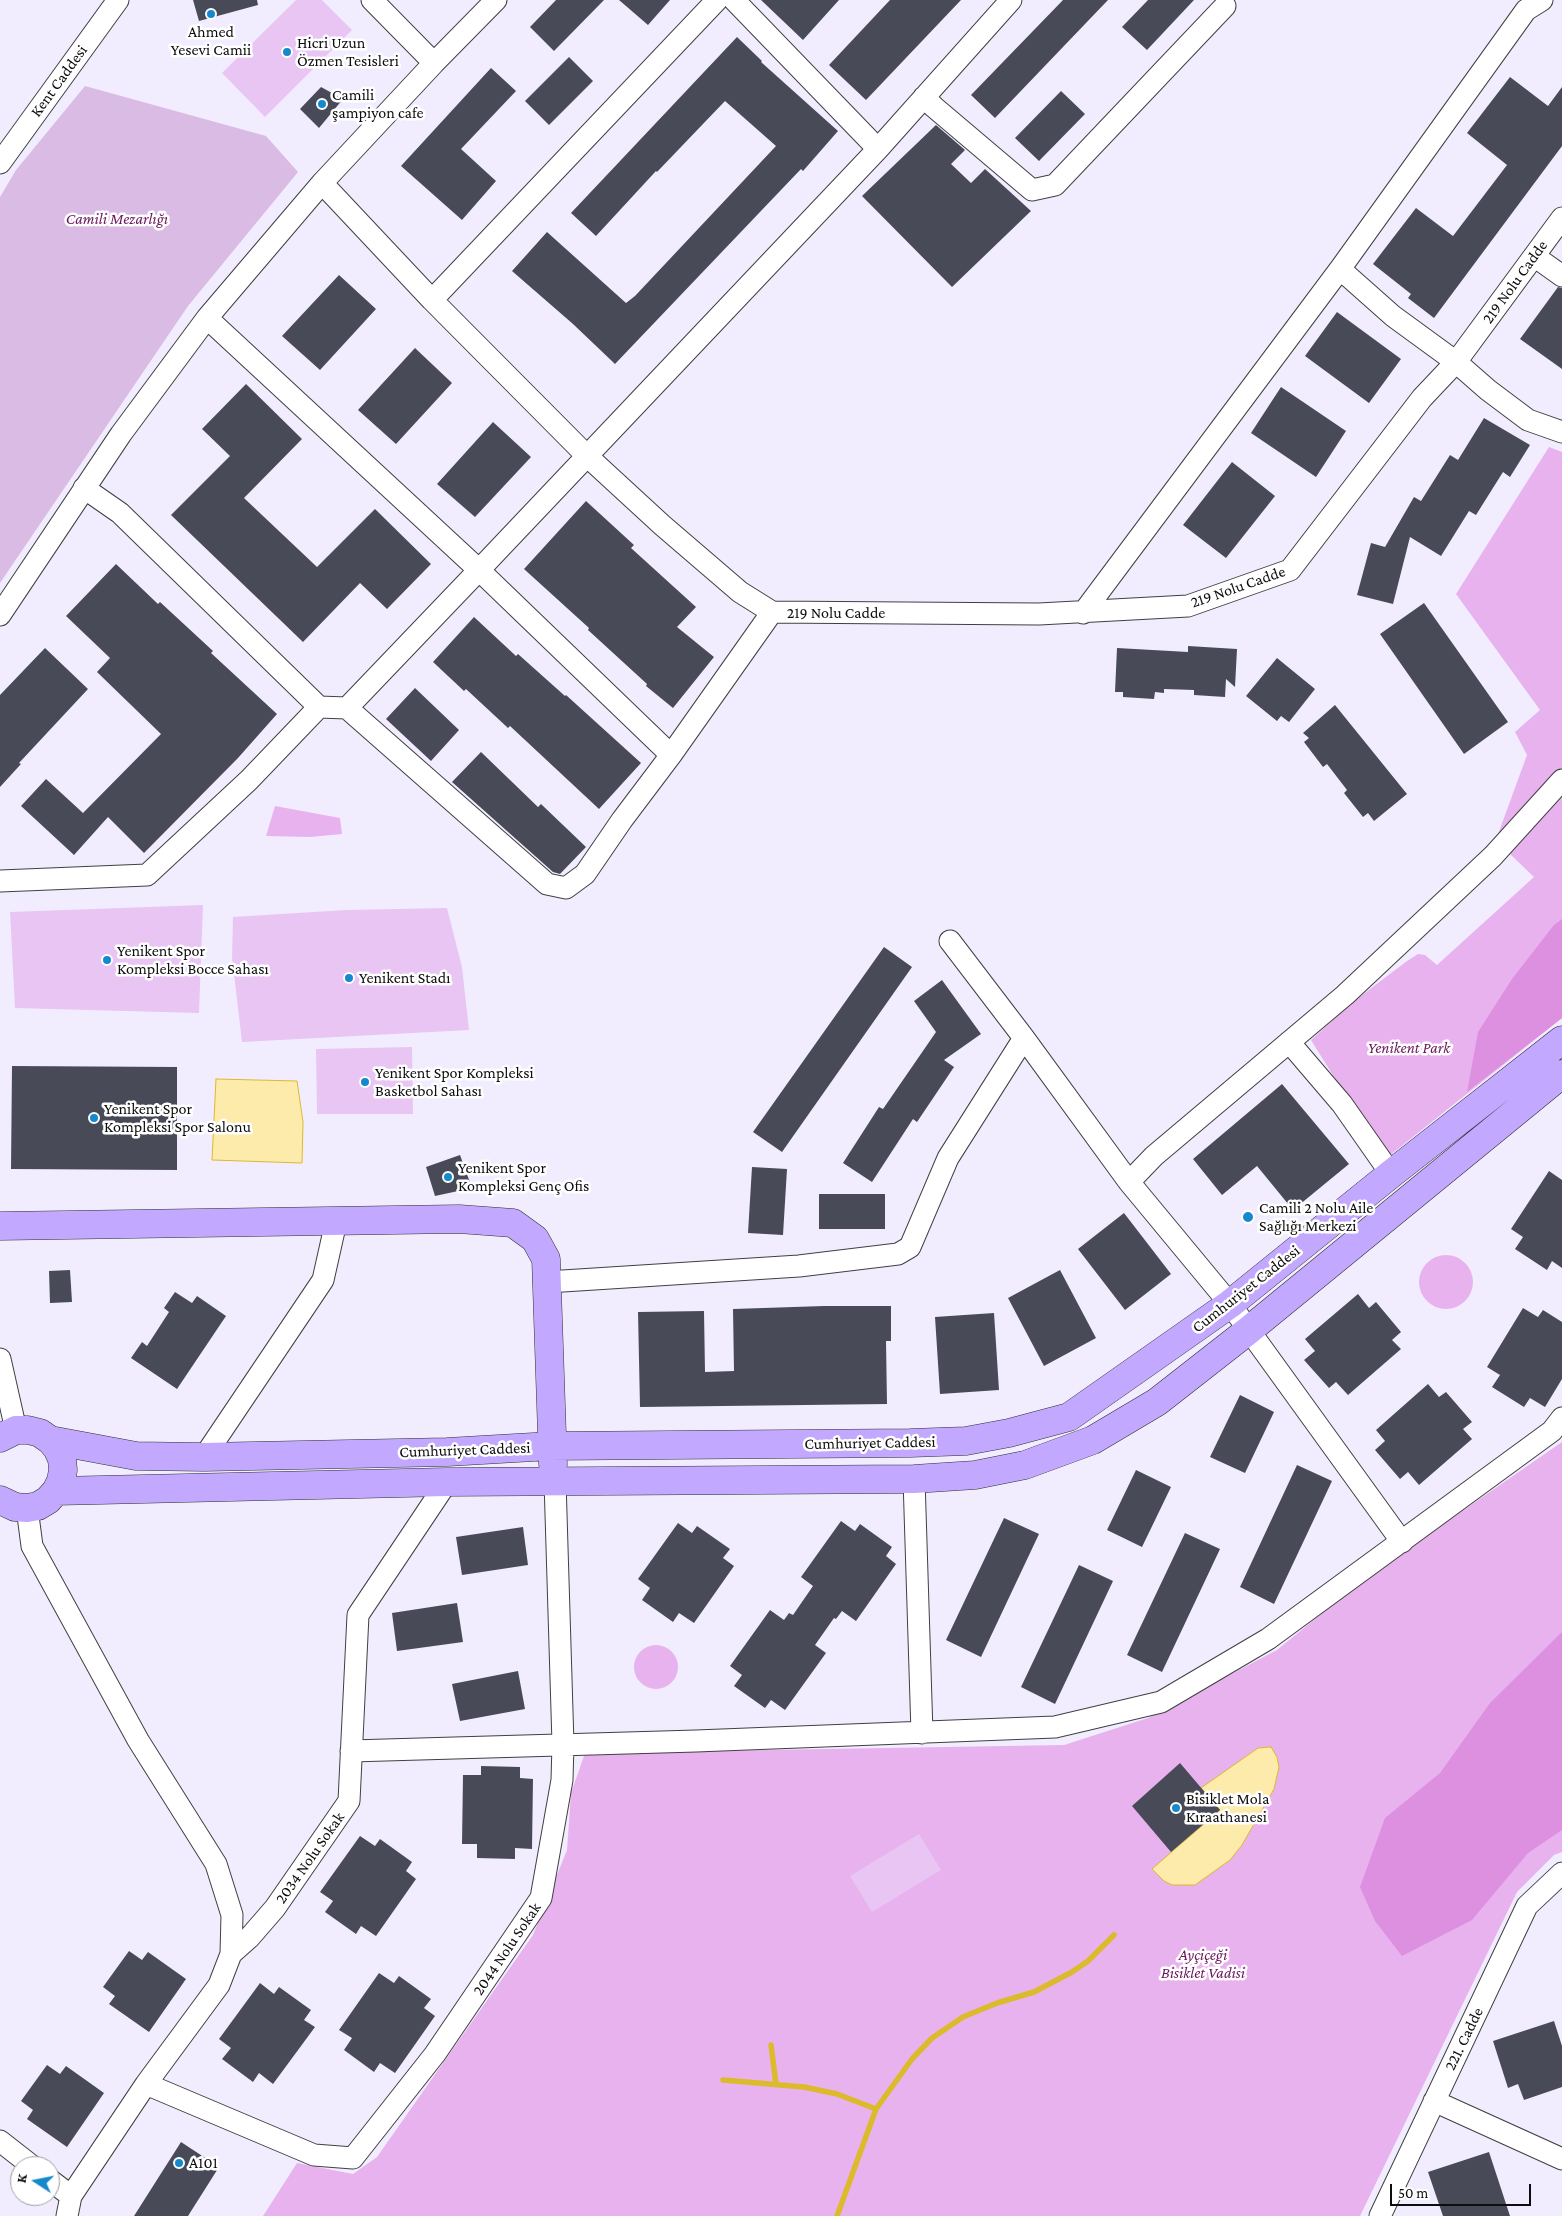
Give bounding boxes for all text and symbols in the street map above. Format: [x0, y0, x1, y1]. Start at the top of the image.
marker: Ahmed Yesevi Camii [205, 8, 217, 20]
place label: Ahmed Yesevi Camii [171, 22, 251, 60]
place label: Hicri Uzun Özmen Tesisleri [297, 33, 399, 71]
street label: Kent Caddesi [27, 41, 91, 121]
marker: Hicri Uzun Özmen Tesisleri [281, 46, 293, 58]
place label: Camili şampiyon cafe [332, 85, 424, 123]
marker: Camili şampiyon cafe [316, 98, 328, 110]
park label: Camili Mezarlığı [66, 209, 168, 229]
street label: 219 Nolu Cadde [1478, 236, 1552, 328]
street label: 219 Nolu Cadde [1188, 562, 1288, 612]
street label: 219 Nolu Cadde [787, 603, 885, 623]
place label: Yenikent Spor Kompleksi Bocce Sahası [117, 941, 269, 979]
marker: Yenikent Spor Kompleksi Bocce Sahası [101, 954, 113, 966]
place label: Yenikent Stadı [359, 968, 450, 988]
marker: Yenikent Stadı [343, 972, 355, 984]
park label: Yenikent Park [1368, 1038, 1450, 1058]
place label: Yenikent Spor Kompleksi Basketbol Sahası [375, 1063, 534, 1101]
marker: Yenikent Spor Kompleksi Basketbol Sahası [359, 1076, 371, 1088]
place label: Yenikent Spor Kompleksi Spor Salonu [104, 1099, 251, 1137]
marker: Yenikent Spor Kompleksi Spor Salonu [88, 1112, 100, 1124]
place label: Yenikent Spor Kompleksi Genç Ofis [458, 1158, 589, 1196]
marker: Yenikent Spor Kompleksi Genç Ofis [442, 1171, 454, 1183]
place label: Camili 2 Nolu Aile Sağlığı Merkezi [1259, 1198, 1373, 1236]
marker: Camili 2 Nolu Aile Sağlığı Merkezi [1241, 1210, 1255, 1224]
street label: Cumhuriyet Caddesi [1188, 1241, 1304, 1337]
street label: Cumhuriyet Caddesi [804, 1432, 936, 1454]
street label: Cumhuriyet Caddesi [399, 1438, 531, 1462]
place label: Bisiklet Mola Kıraathanesi [1186, 1789, 1269, 1827]
marker: Bisiklet Mola Kıraathanesi [1170, 1802, 1182, 1814]
street label: 2034 Nolu Sokak [271, 1809, 349, 1907]
street label: 2044 Nolu Sokak [469, 1899, 545, 1999]
park label: Ayçiçeği Bisiklet Vadisi [1161, 1945, 1245, 1983]
street label: 221. Cadde [1441, 2004, 1487, 2074]
place label: A101 [189, 2153, 218, 2173]
north arrow [10, 2156, 60, 2206]
marker: A101 [173, 2157, 185, 2169]
text: K [13, 2172, 30, 2184]
scale bar [1392, 2174, 1533, 2206]
text: 50 m [1398, 2185, 1428, 2201]

